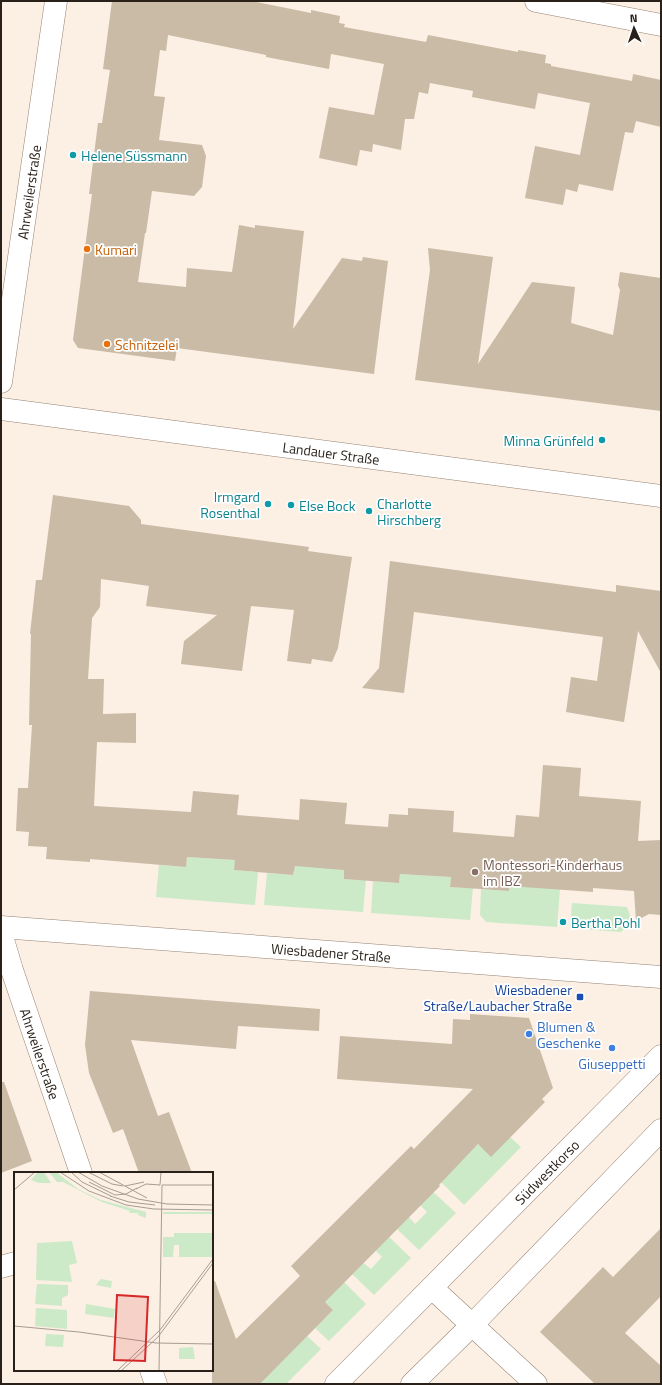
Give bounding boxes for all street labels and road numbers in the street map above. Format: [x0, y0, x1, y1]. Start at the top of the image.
street label: Ahrweilerstraße [11, 143, 46, 241]
street label: Landauer Straße [281, 436, 381, 469]
street label: Wiesbadener Straße [270, 937, 392, 967]
street label: Ahrweilerstraße [15, 1005, 66, 1102]
street label: Südwestkorso [509, 1134, 584, 1209]

